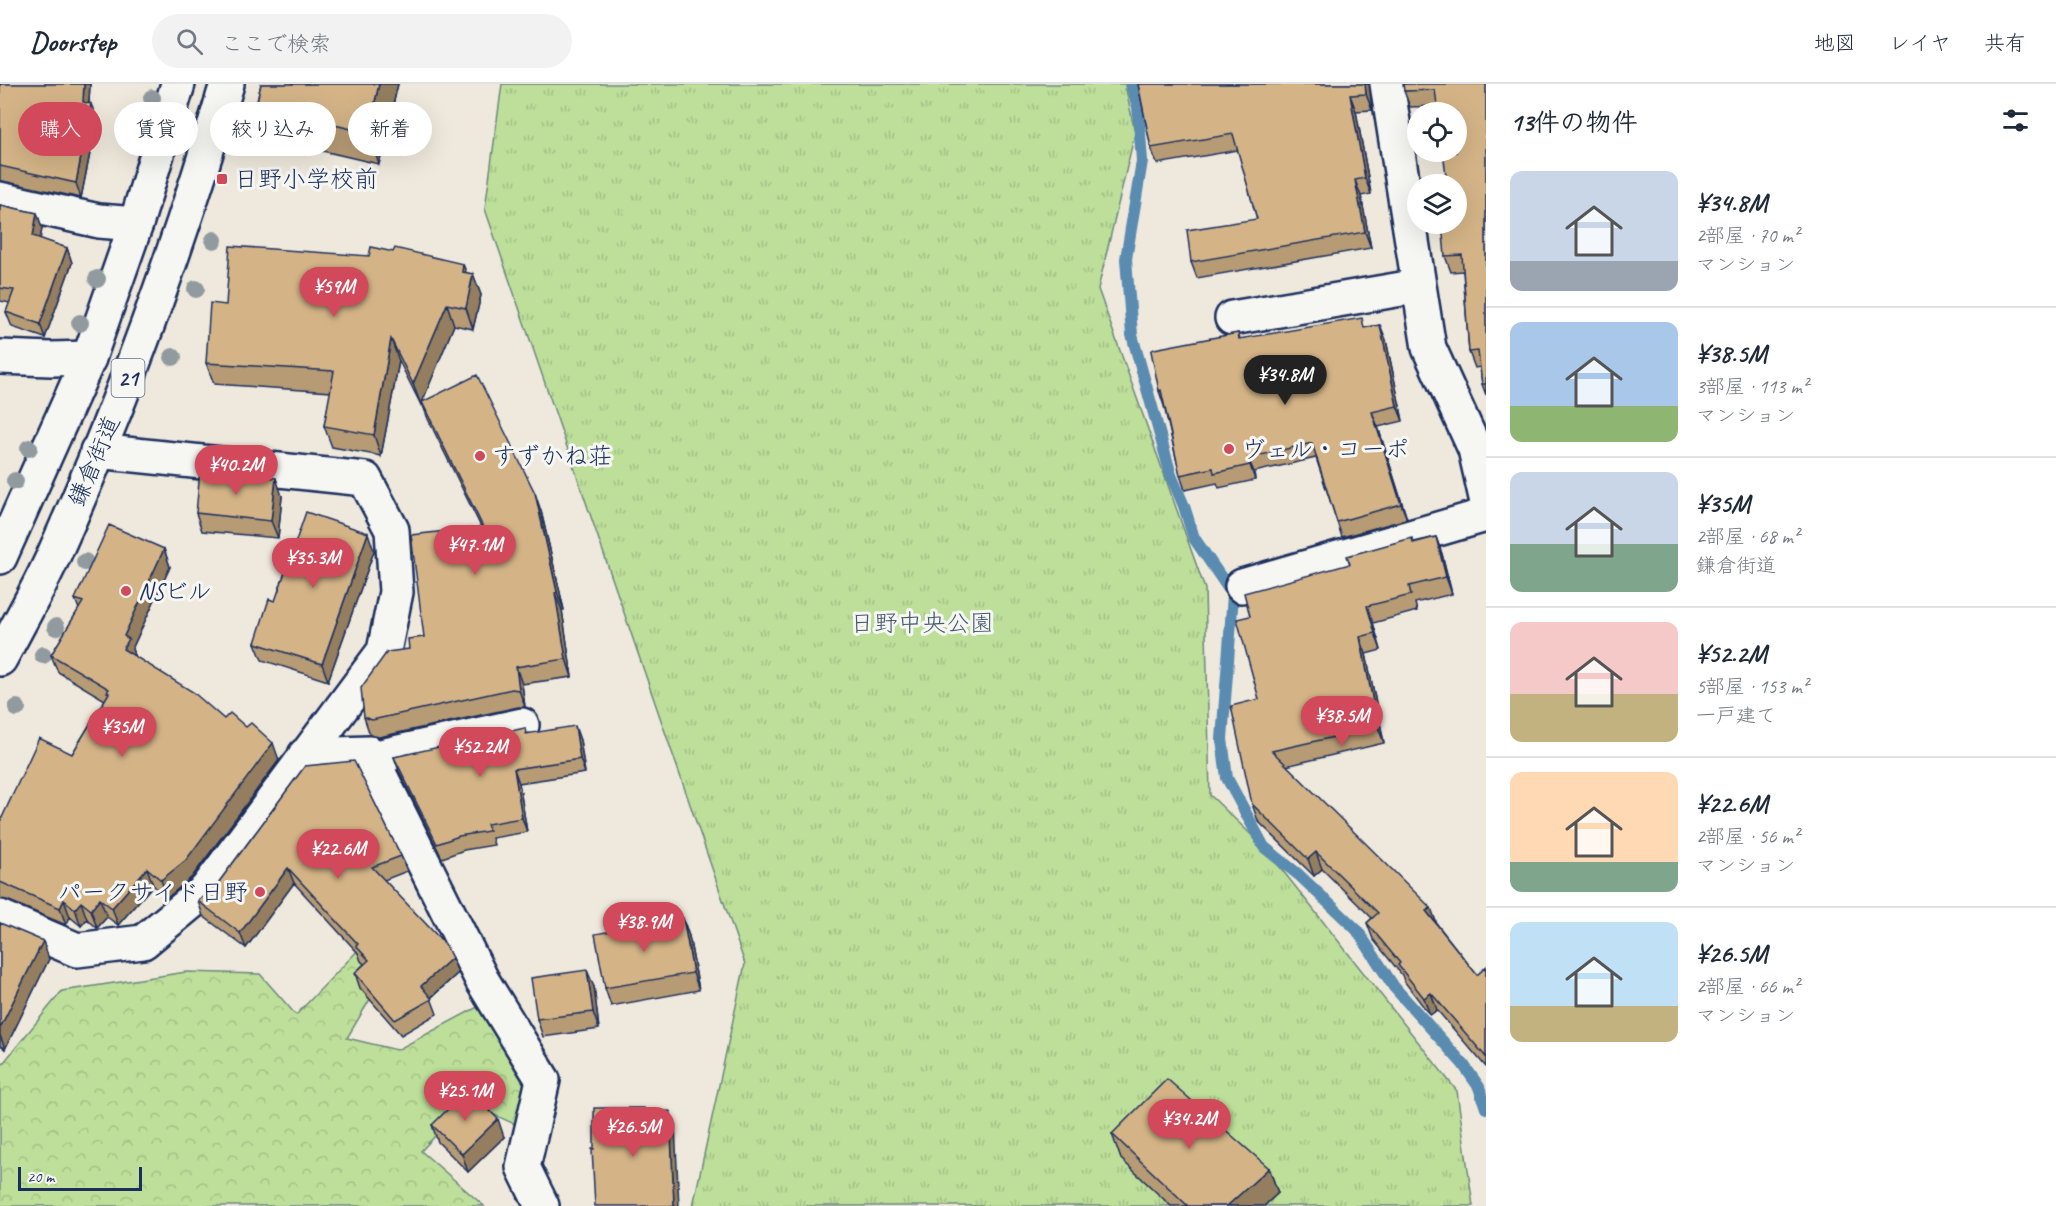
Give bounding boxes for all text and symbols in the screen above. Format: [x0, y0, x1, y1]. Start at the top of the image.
search box [152, 14, 572, 68]
text: Doorstep [30, 24, 116, 59]
icon: search [173, 25, 206, 58]
text: ここで検索 [221, 30, 331, 58]
text: 地図 [1814, 30, 1856, 56]
text: レイヤ [1889, 30, 1951, 56]
text: 共有 [1984, 30, 2026, 56]
chip: 購入 [18, 102, 102, 156]
chip: 賃貸 [114, 102, 198, 156]
chip: 絞り込み [210, 102, 336, 156]
chip: 新着 [348, 102, 432, 156]
map controls [1407, 102, 1467, 234]
button: locate [1407, 102, 1467, 162]
icon: filters [1999, 104, 2032, 137]
text: 13件の物件 [1510, 106, 1637, 139]
place label: 日野小学校前 [234, 164, 378, 194]
marker: 日野小学校前 [215, 172, 229, 186]
button: layers [1407, 174, 1467, 234]
text: ¥34.8M [1696, 186, 1767, 219]
icon: home [1558, 195, 1630, 267]
text: 2部屋 · 70 m² [1696, 223, 1799, 248]
text: マンション [1696, 252, 1795, 277]
pin: ¥59M [298, 267, 370, 318]
text: ¥59M [313, 274, 355, 299]
text: ¥38.5M [1696, 337, 1767, 370]
icon: home [1558, 346, 1630, 418]
pin: ¥34.8M [1236, 355, 1334, 406]
road number: 21 [112, 359, 144, 397]
text: ¥34.8M [1258, 362, 1312, 387]
text: 3部屋 · 113 m² [1696, 374, 1808, 399]
text: マンション [1696, 403, 1795, 428]
street label: 鎌倉街道 [61, 411, 127, 511]
place label: ヴェル・コーポ [1241, 434, 1409, 464]
place label: すずかね荘 [492, 441, 612, 471]
marker: ヴェル・コーポ [1222, 442, 1236, 456]
pin: ¥40.2M [187, 445, 285, 496]
marker: すずかね荘 [473, 449, 487, 463]
text: ¥40.2M [209, 452, 263, 477]
text: ¥35M [1696, 487, 1750, 520]
icon: home [1558, 496, 1630, 568]
text: 2部屋 · 68 m² [1696, 524, 1799, 549]
pin: ¥47.1M [426, 525, 524, 576]
text: ¥47.1M [448, 532, 502, 557]
pin: ¥35.3M [264, 538, 362, 589]
text: ¥35.3M [286, 545, 340, 570]
text: 鎌倉街道 [1696, 553, 1776, 578]
place label: NSビル [138, 576, 212, 606]
marker: NSビル [119, 584, 133, 598]
park label: 日野中央公園 [850, 608, 994, 638]
text: ¥52.2M [1696, 637, 1767, 670]
icon: home [1558, 646, 1630, 718]
text: 5部屋 · 153 m² [1696, 674, 1808, 699]
pin: ¥38.5M [1293, 696, 1391, 747]
text: ¥38.5M [1315, 703, 1369, 728]
text: 一戸建て [1696, 703, 1776, 728]
pin: ¥35M [86, 707, 158, 758]
text: ¥35M [101, 714, 143, 739]
pin: ¥52.2M [431, 727, 529, 778]
text: ¥52.2M [453, 734, 507, 759]
text: ¥22.6M [1696, 787, 1767, 820]
icon: home [1558, 796, 1630, 868]
text: 2部屋 · 56 m² [1696, 824, 1799, 849]
pin: ¥22.6M [289, 829, 387, 880]
text: ¥22.6M [311, 836, 365, 861]
text: マンション [1696, 853, 1795, 878]
place label: パークサイド日野 [57, 877, 248, 907]
marker: パークサイド日野 [253, 885, 267, 899]
pin: ¥38.9M [595, 902, 693, 953]
text: ¥38.9M [617, 909, 671, 934]
text: ¥26.5M [1696, 937, 1767, 970]
icon: home [1558, 946, 1630, 1018]
text: 2部屋 · 66 m² [1696, 974, 1799, 999]
text: マンション [1696, 1003, 1795, 1028]
pin: ¥25.1M [416, 1071, 514, 1122]
text: ¥25.1M [438, 1078, 492, 1103]
pin: ¥34.2M [1140, 1099, 1238, 1150]
text: ¥34.2M [1162, 1106, 1216, 1131]
pin: ¥26.5M [584, 1107, 682, 1158]
text: ¥26.5M [606, 1114, 660, 1139]
scale bar [18, 1164, 142, 1192]
text: 20 m [27, 1167, 54, 1187]

